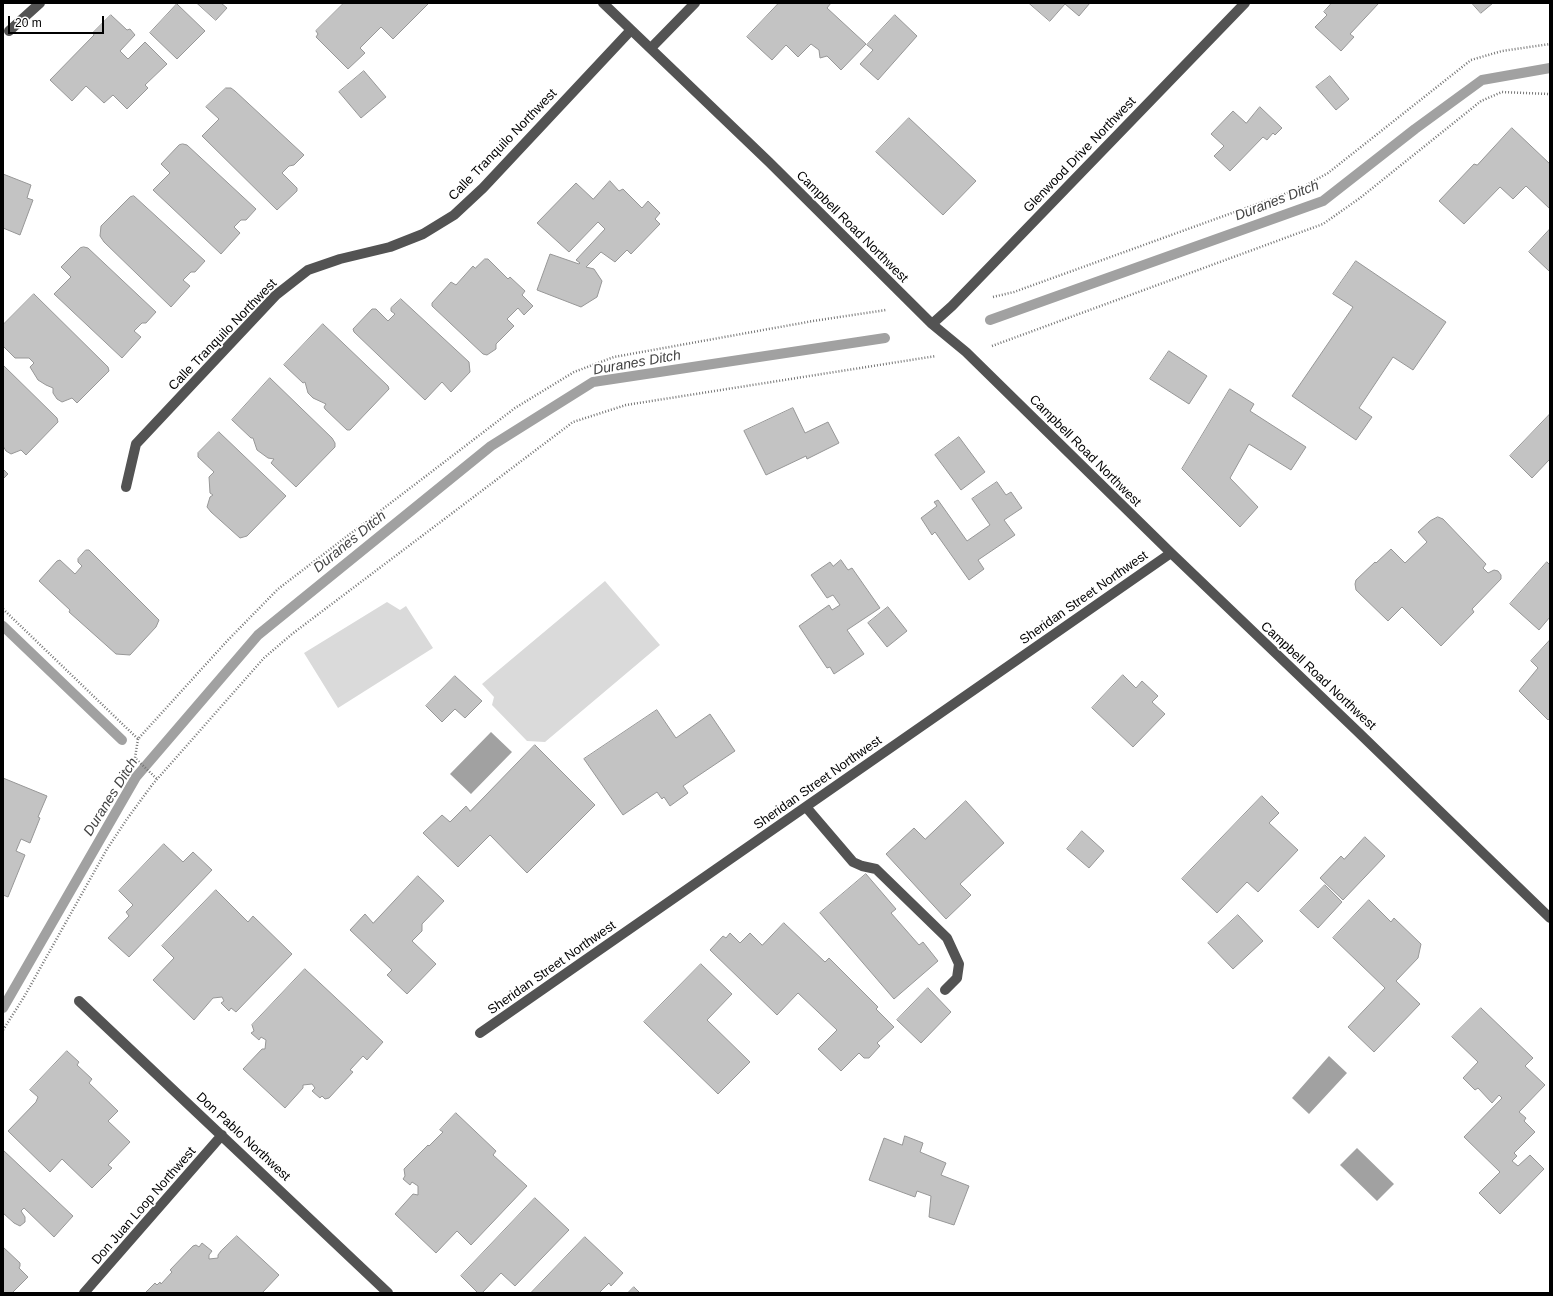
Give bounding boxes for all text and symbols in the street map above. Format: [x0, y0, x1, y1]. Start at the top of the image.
scale bar [10, 8, 106, 34]
text: 20 m [15, 16, 42, 30]
street label: Calle Tranquilo Northwest [446, 86, 560, 204]
street label: Glenwood Drive Northwest [1021, 94, 1139, 216]
street label: Campbell Road Northwest [793, 168, 911, 286]
water label: Duranes Ditch [1233, 177, 1321, 225]
street label: Calle Tranquilo Northwest [166, 276, 280, 394]
water label: Duranes Ditch [592, 347, 682, 379]
street label: Campbell Road Northwest [1026, 392, 1144, 510]
water label: Duranes Ditch [310, 508, 390, 576]
street label: Sheridan Street Northwest [1017, 548, 1151, 648]
street label: Campbell Road Northwest [1257, 619, 1379, 733]
street label: Sheridan Street Northwest [751, 733, 885, 833]
water label: Duranes Ditch [80, 755, 142, 839]
street label: Sheridan Street Northwest [485, 918, 619, 1018]
street label: Don Pablo Northwest [193, 1089, 293, 1185]
street label: Don Juan Loop Northwest [89, 1144, 199, 1268]

